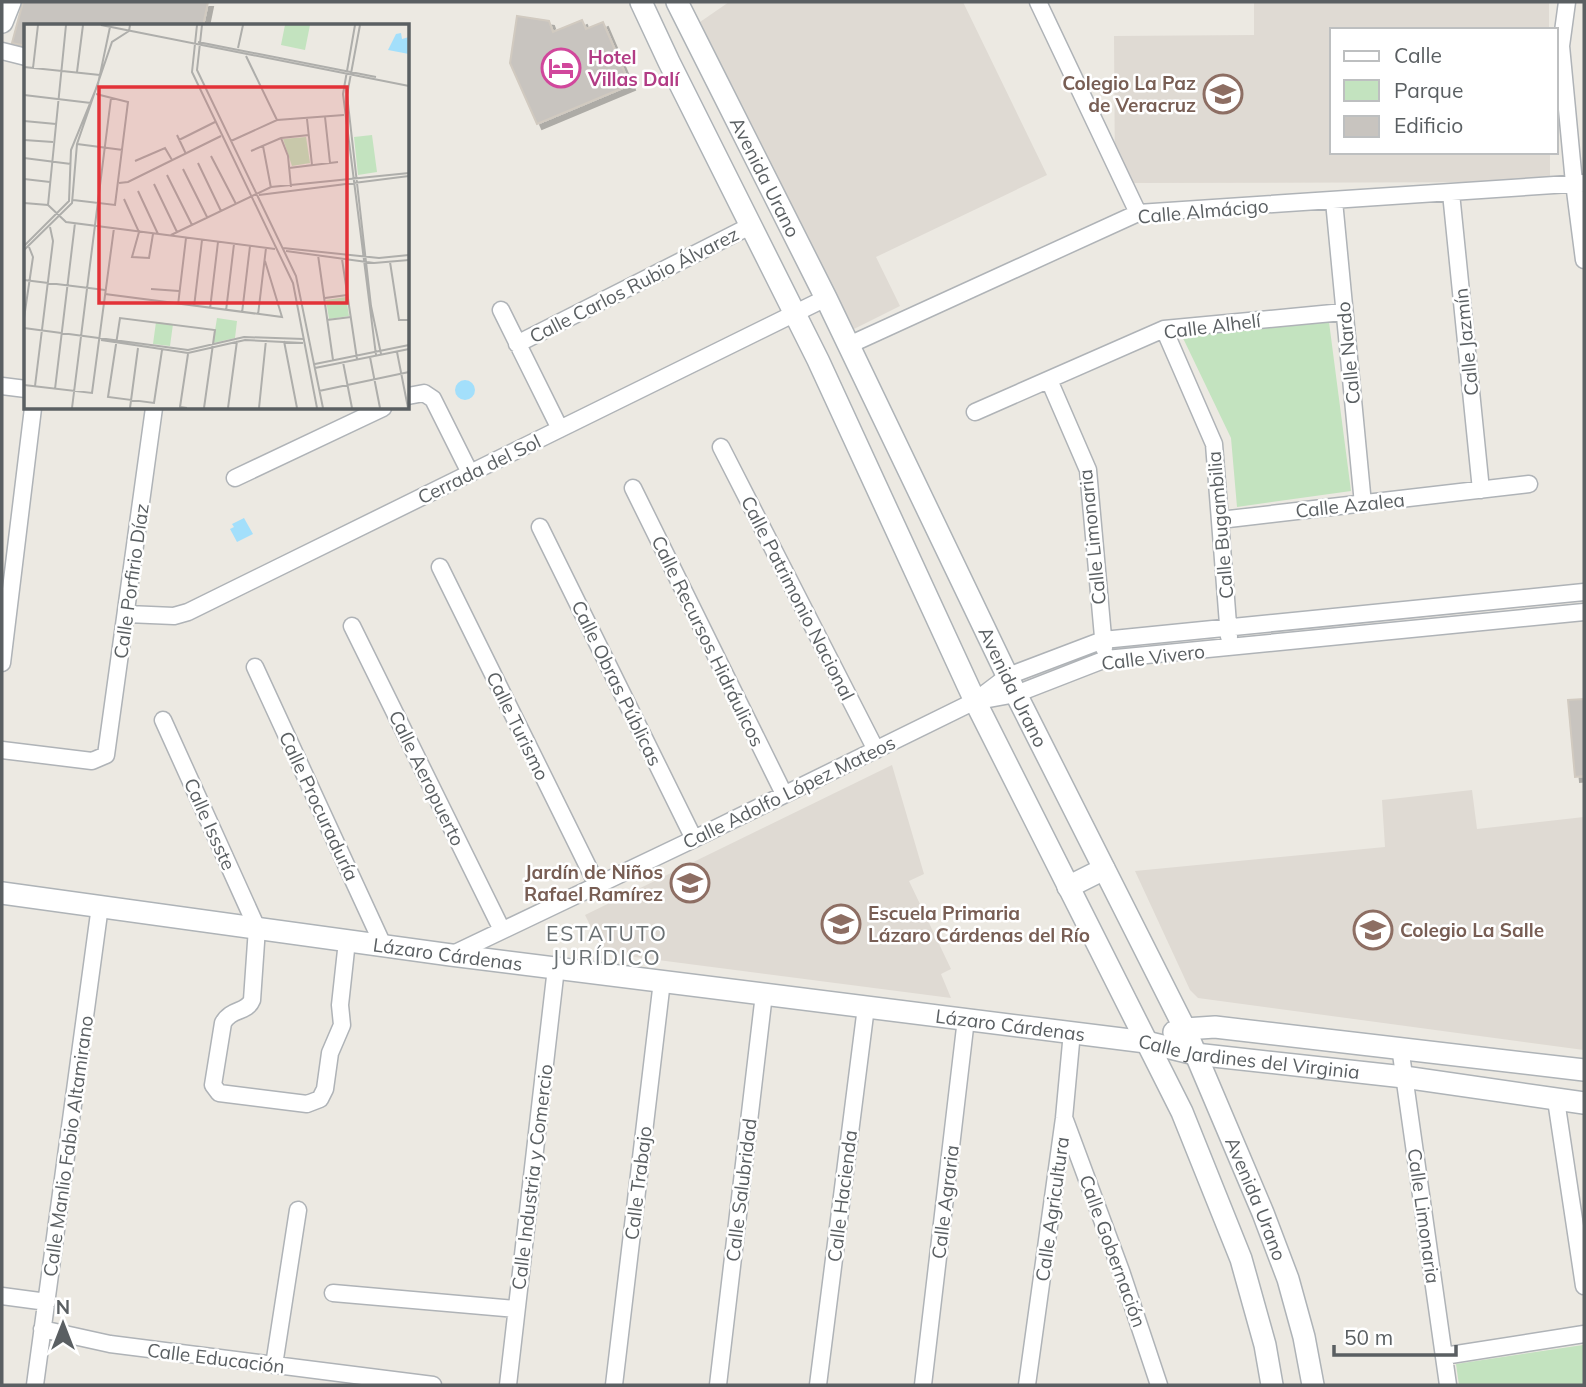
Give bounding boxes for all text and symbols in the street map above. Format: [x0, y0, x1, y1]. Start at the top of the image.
inset map [24, 24, 410, 410]
legend [1330, 28, 1558, 154]
text: Calle [1394, 42, 1442, 68]
place label: Hotel Villas Dalí [587, 45, 680, 91]
hotel icon: Hotel Villas Dalí [540, 47, 582, 89]
place label: Colegio La Paz de Veracruz [1062, 71, 1196, 117]
school or university icon: Colegio La Paz de Veracruz [1202, 73, 1244, 115]
text: Parque [1394, 77, 1463, 103]
text: Edificio [1394, 112, 1463, 138]
street label: Avenida Urano [725, 113, 805, 241]
street label: Calle Almácigo [1137, 193, 1269, 229]
street label: Calle Carlos Rubio Álvarez [525, 222, 743, 348]
street label: Calle Jazmín [1448, 287, 1484, 397]
street label: Calle Nardo [1331, 301, 1365, 405]
street label: Calle Alhelí [1162, 308, 1263, 344]
street label: Cerrada del Sol [414, 429, 544, 509]
street label: Calle Bugambilia [1202, 450, 1238, 600]
street label: Calle Limonaria [1073, 468, 1111, 606]
street label: Calle Azalea [1294, 487, 1406, 523]
street label: Calle Patrimonio Nacional [736, 492, 860, 704]
street label: Calle Porfirio Díaz [108, 502, 154, 660]
street label: Calle Recursos Hidráulicos [646, 532, 770, 750]
street label: Calle Obras Públicas [567, 596, 667, 770]
street label: Avenida Urano [973, 623, 1053, 751]
street label: Calle Vivero [1100, 639, 1206, 675]
street label: Calle Turismo [481, 668, 555, 784]
street label: Calle Aeropuerto [384, 706, 470, 850]
street label: Calle Procuraduría [274, 728, 364, 884]
street label: Calle Adolfo López Mateos [679, 730, 899, 854]
street label: Calle Issste [179, 774, 241, 874]
place label: Jardín de Niños Rafael Ramírez [524, 860, 663, 906]
school or university icon: Jardín de Niños Rafael Ramírez [669, 862, 711, 904]
place label: Escuela Primaria Lázaro Cárdenas del Río [868, 901, 1090, 947]
school or university icon: Escuela Primaria Lázaro Cárdenas del Río [820, 903, 862, 945]
school or university icon: Colegio La Salle [1352, 909, 1394, 951]
place label: Colegio La Salle [1400, 918, 1544, 942]
district label: ESTATUTO JURÍDICO [546, 920, 668, 970]
street label: Lázaro Cárdenas [372, 932, 524, 976]
street label: Lázaro Cárdenas [934, 1004, 1087, 1046]
street label: Calle Manlio Fabio Altamirano [38, 1014, 98, 1278]
street label: Calle Jardines del Virginia [1137, 1029, 1361, 1084]
street label: Calle Industria y Comercio [506, 1063, 558, 1291]
street label: Calle Salubridad [720, 1117, 762, 1263]
street label: Calle Trabajo [619, 1125, 657, 1241]
street label: Calle Hacienda [822, 1129, 862, 1263]
street label: Avenida Urano [1220, 1133, 1292, 1264]
street label: Calle Agricultura [1030, 1135, 1074, 1283]
street label: Calle Agraria [926, 1144, 964, 1260]
street label: Calle Limonaria [1403, 1147, 1445, 1285]
street label: Calle Gobernación [1074, 1172, 1152, 1330]
north arrow [28, 1289, 98, 1359]
text: N [56, 1295, 70, 1319]
scale bar [1334, 1314, 1456, 1358]
text: 50 m [1344, 1324, 1393, 1350]
street label: Calle Educación [146, 1338, 286, 1378]

